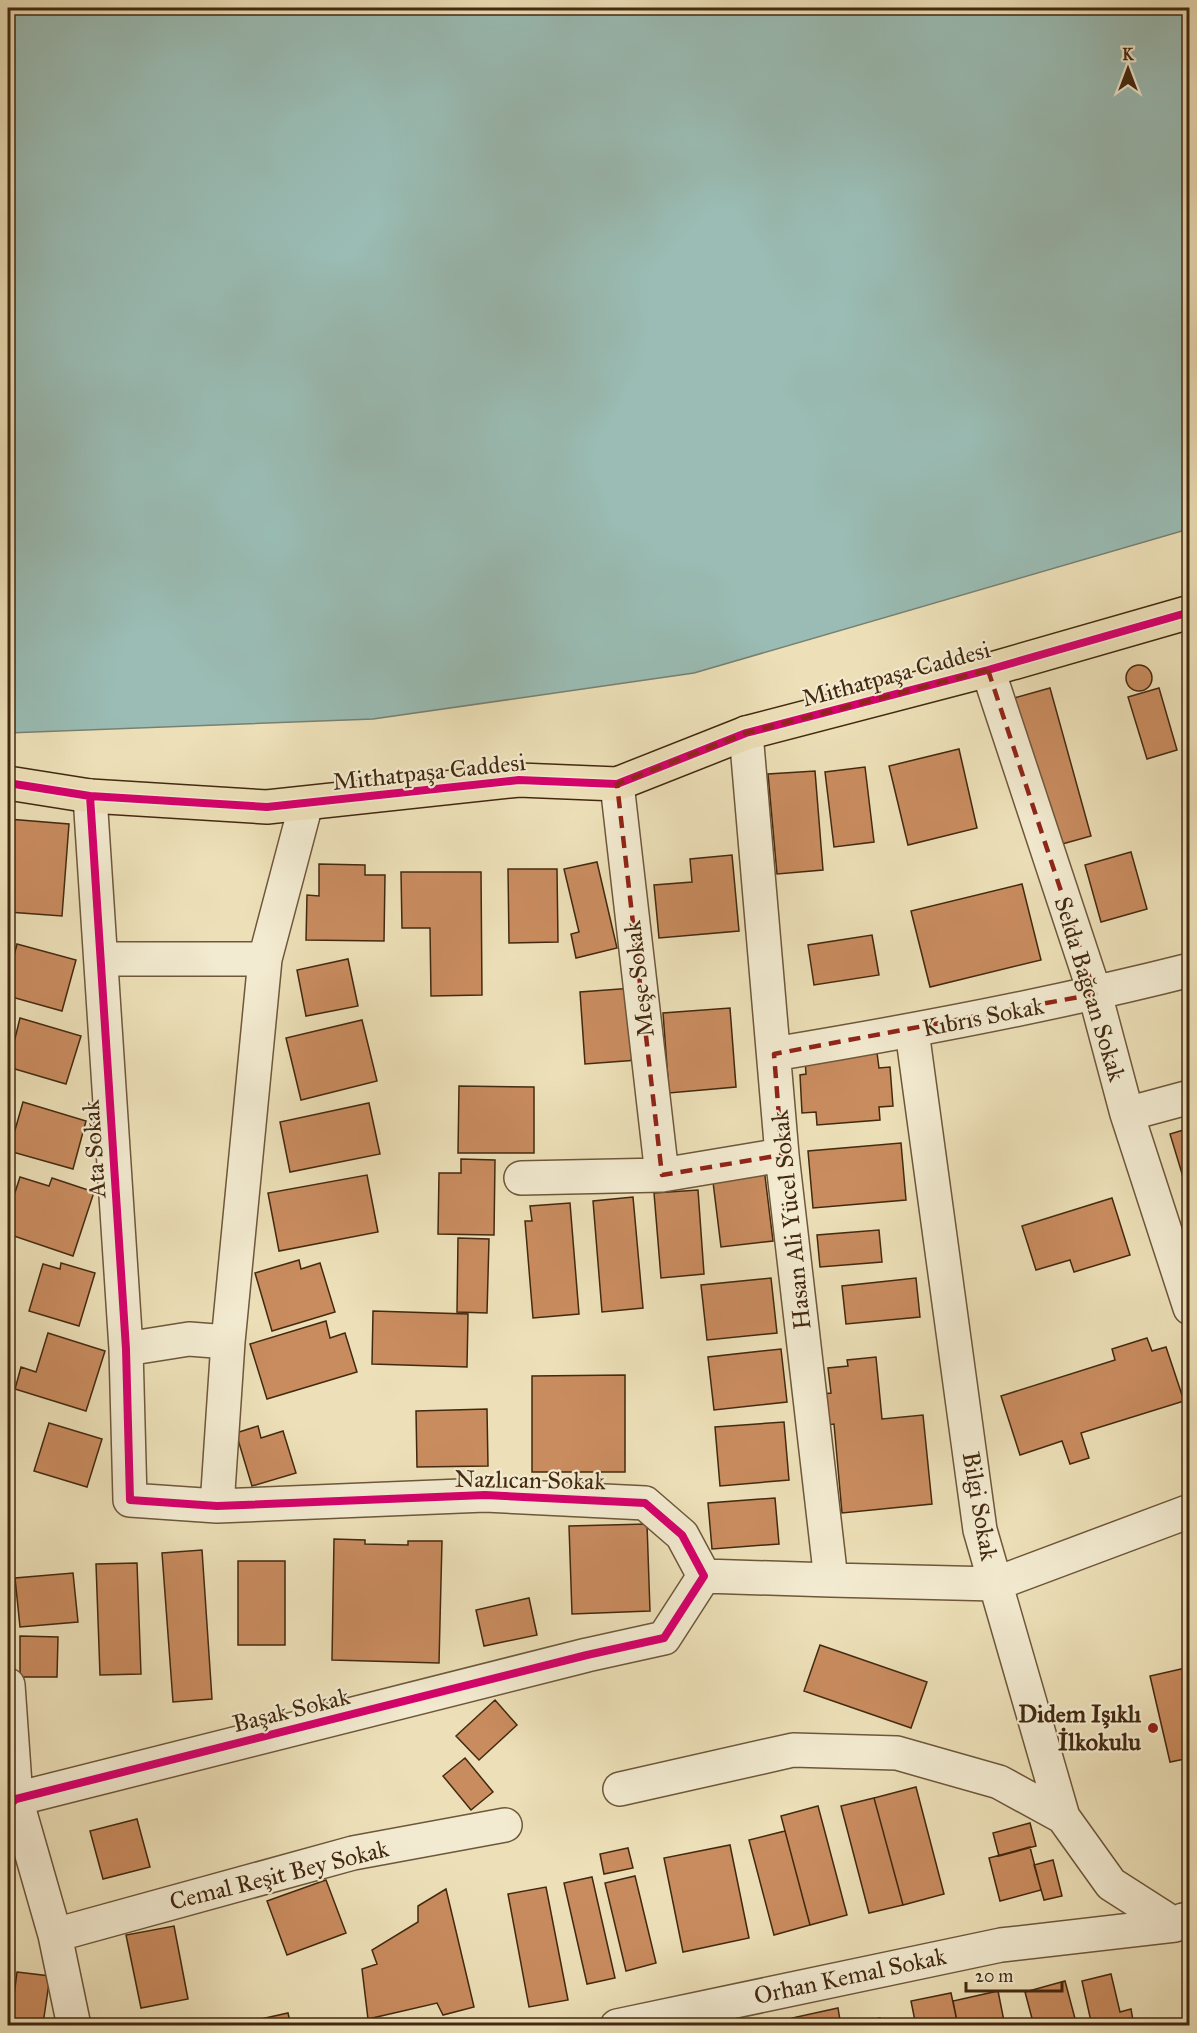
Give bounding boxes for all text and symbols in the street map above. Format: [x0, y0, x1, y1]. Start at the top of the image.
north arrow [1098, 39, 1158, 99]
text: K [1122, 45, 1134, 64]
street label: Mithatpaşa Caddesi [799, 634, 994, 714]
street label: Mithatpaşa Caddesi [331, 747, 527, 797]
street label: Selda Bağcan Sokak [1048, 893, 1133, 1086]
street label: Meşe Sokak [617, 918, 661, 1039]
street label: Kıbrıs Sokak [920, 990, 1047, 1043]
street label: Ata Sokak [76, 1098, 112, 1200]
street label: Hasan Ali Yücel Sokak [764, 1108, 817, 1331]
street label: Bilgi Sokak [956, 1449, 1004, 1564]
street label: Nazlıcan Sokak [454, 1464, 607, 1496]
street label: Başak Sokak [229, 1681, 353, 1739]
place label: Didem Işıklı İlkokulu [1018, 1699, 1141, 1757]
marker: Didem Işıklı İlkokulu [1146, 1721, 1160, 1735]
street label: Cemal Reşit Bey Sokak [166, 1833, 392, 1917]
street label: Orhan Kemal Sokak [751, 1941, 950, 2011]
scale bar [966, 1955, 1062, 1993]
text: 20 m [975, 1965, 1013, 1987]

